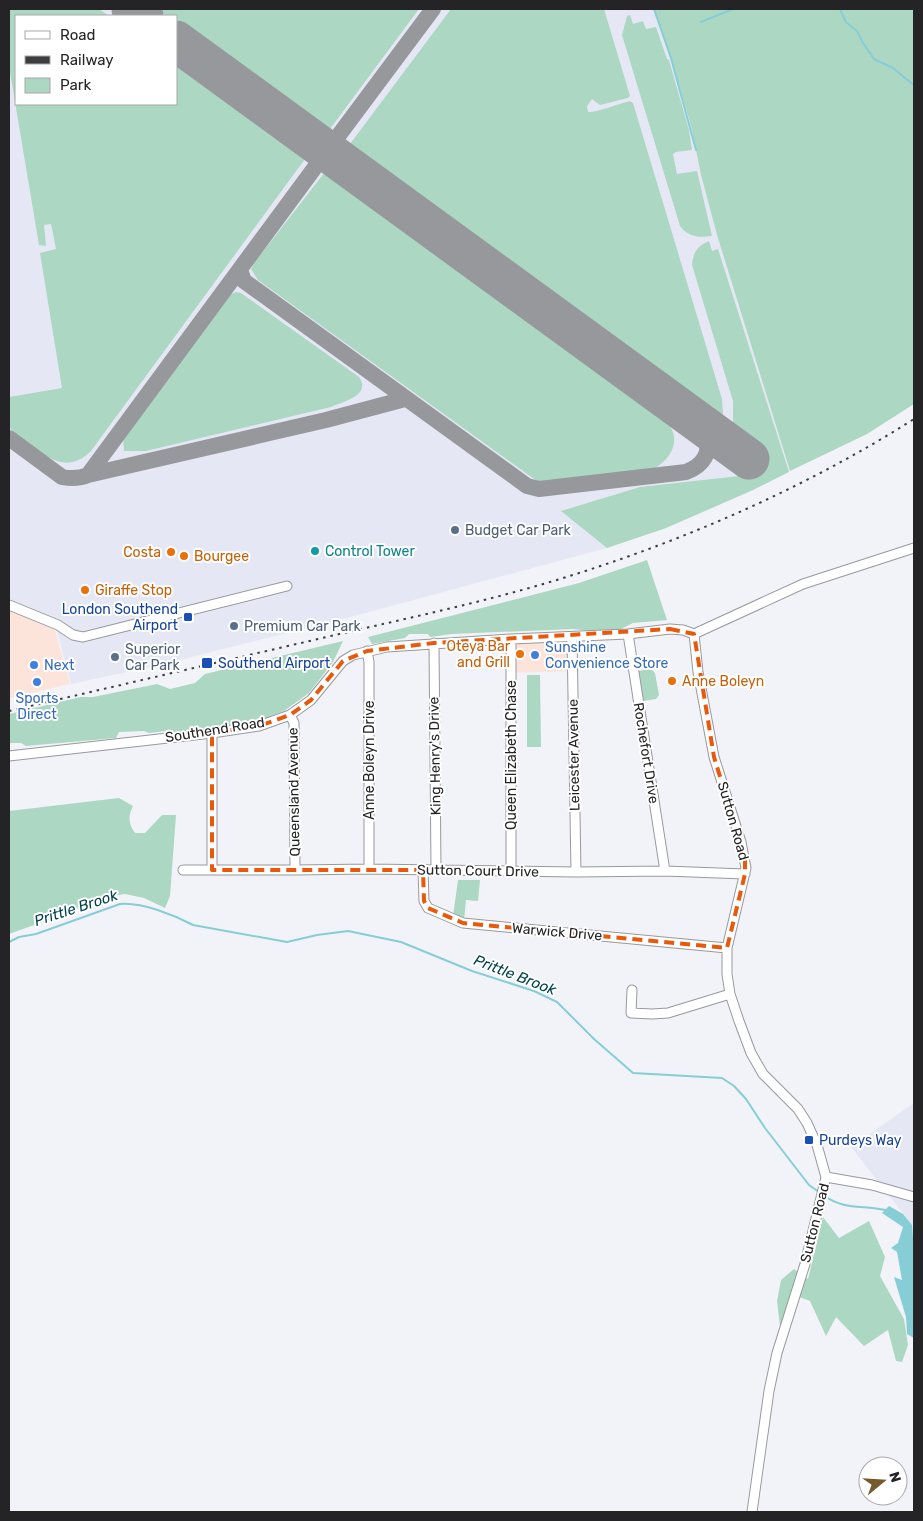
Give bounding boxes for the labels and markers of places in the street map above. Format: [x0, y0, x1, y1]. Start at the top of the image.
place label: Budget Car Park [465, 522, 572, 539]
marker: Budget Car Park [449, 524, 461, 536]
place label: Control Tower [325, 543, 415, 560]
place label: Costa [123, 544, 161, 561]
marker: Control Tower [309, 545, 321, 557]
marker: Costa [165, 546, 177, 558]
place label: Bourgee [194, 548, 249, 565]
marker: Bourgee [178, 550, 190, 562]
place label: Giraffe Stop [95, 582, 172, 599]
marker: Giraffe Stop [79, 584, 91, 596]
place label: London Southend Airport [62, 601, 179, 634]
marker: London Southend Airport [182, 611, 194, 623]
place label: Premium Car Park [244, 618, 362, 635]
marker: Premium Car Park [228, 620, 240, 632]
place label: Oteya Bar and Grill [446, 638, 511, 671]
place label: Sunshine Convenience Store [545, 639, 669, 672]
place label: Superior Car Park [125, 641, 181, 674]
marker: Oteya Bar and Grill [514, 648, 526, 660]
marker: Sunshine Convenience Store [529, 649, 541, 661]
marker: Superior Car Park [109, 651, 121, 663]
place label: Southend Airport [218, 655, 331, 672]
marker: Southend Airport [200, 656, 214, 670]
place label: Next [44, 657, 75, 674]
marker: Next [28, 659, 40, 671]
place label: Anne Boleyn [682, 673, 764, 690]
marker: Anne Boleyn [666, 675, 678, 687]
marker: Sports Direct [31, 676, 43, 688]
place label: Sports Direct [15, 690, 59, 723]
place label: Purdeys Way [819, 1132, 902, 1149]
marker: Purdeys Way [803, 1134, 815, 1146]

